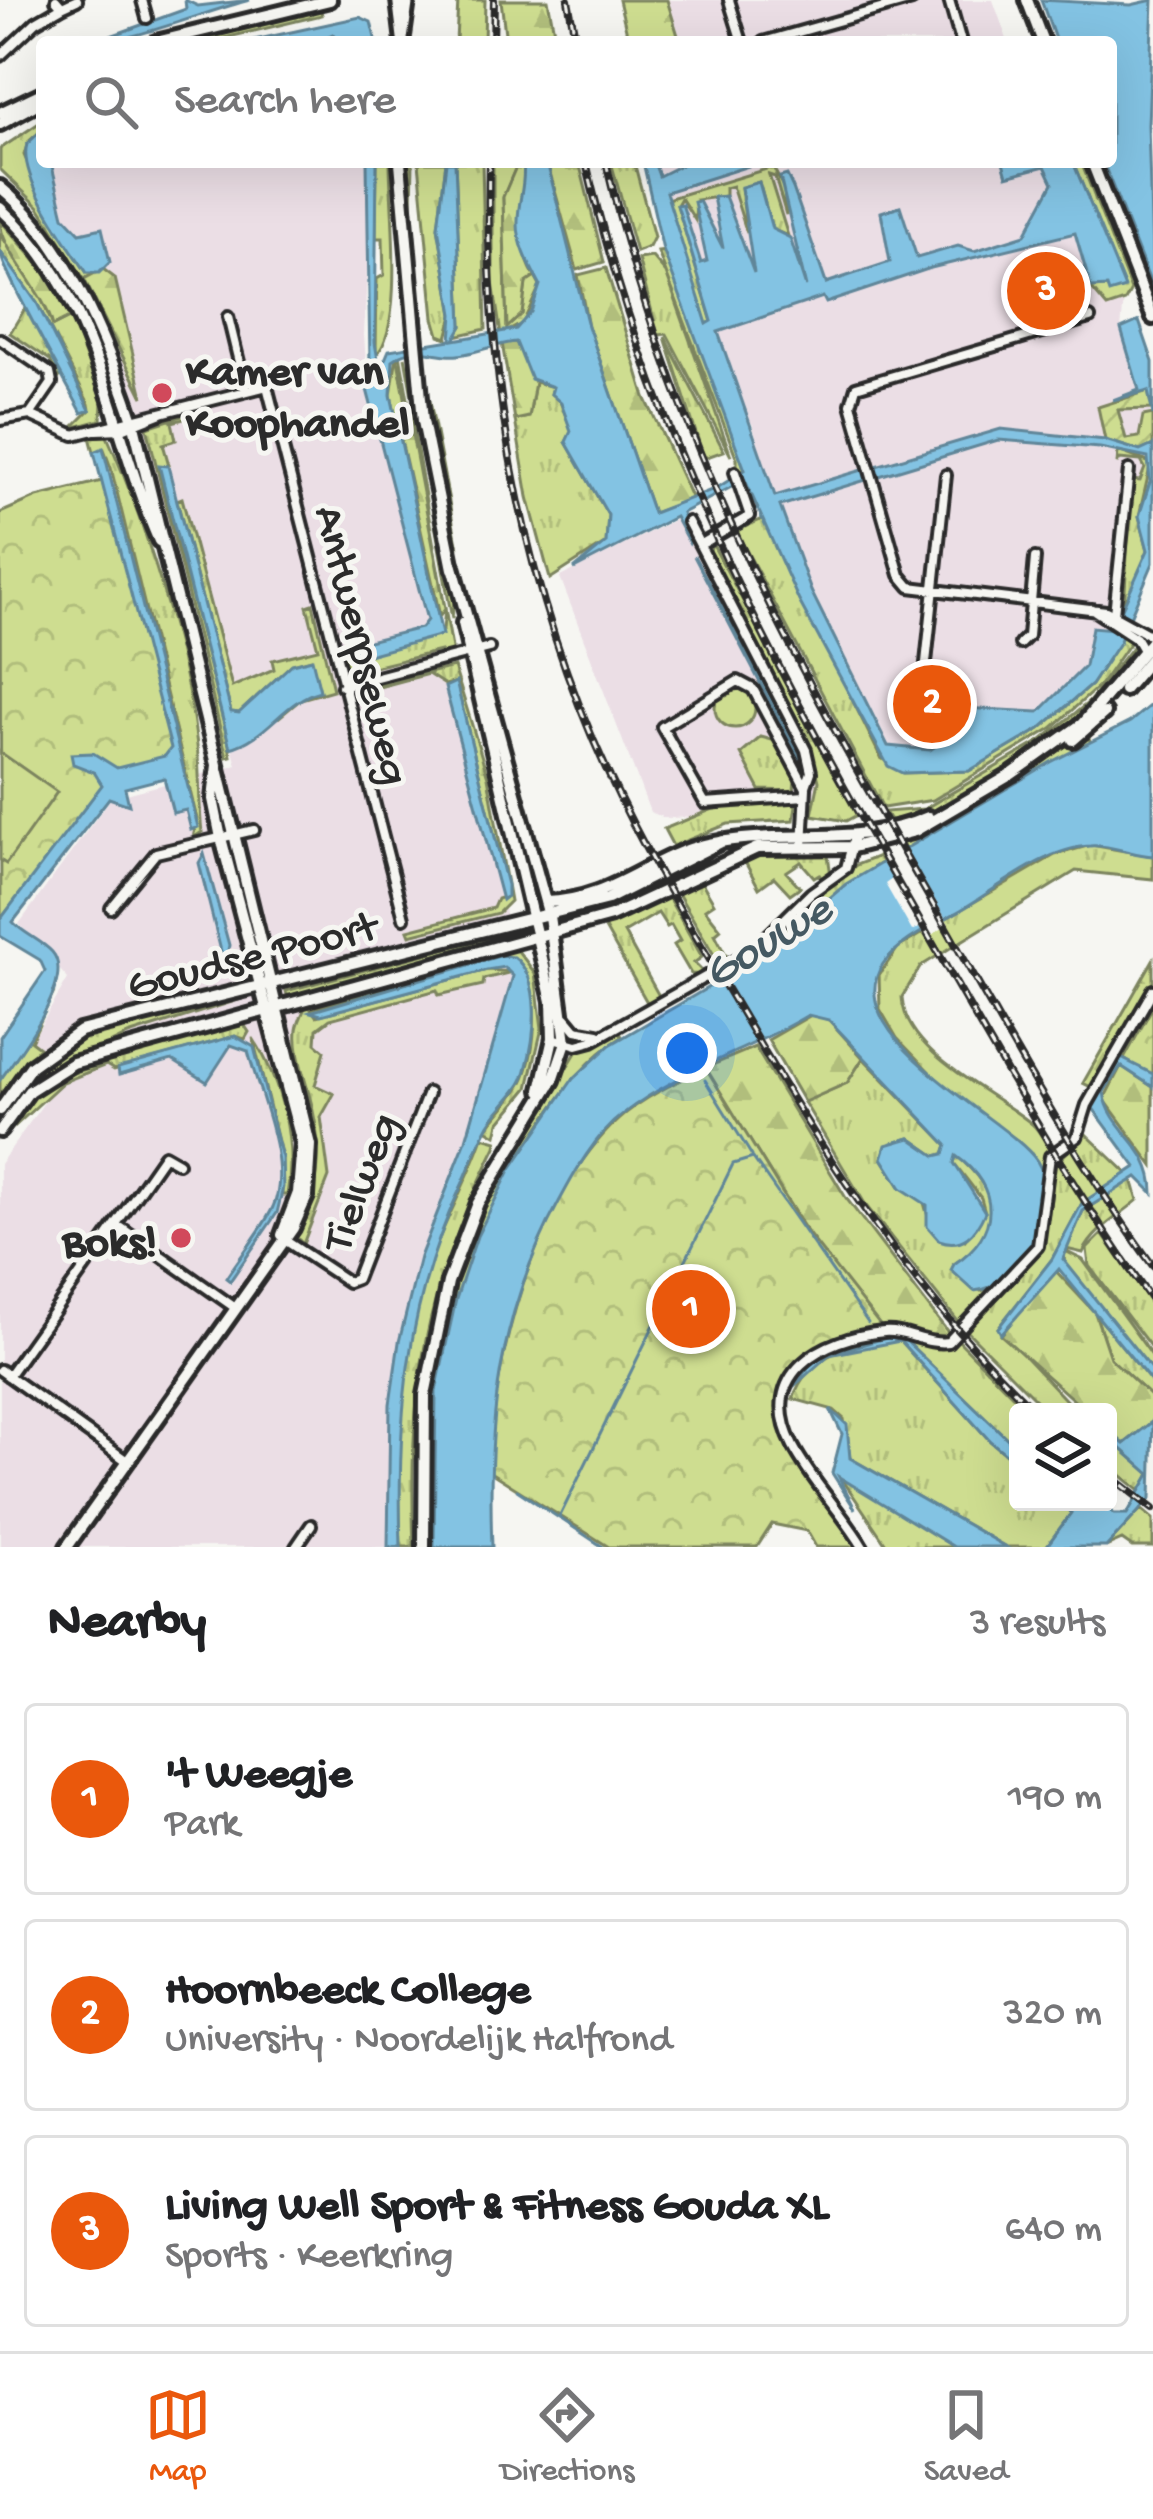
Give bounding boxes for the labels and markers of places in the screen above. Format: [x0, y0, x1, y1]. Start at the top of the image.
pin: 3 [1007, 246, 1085, 336]
place label: Kamer van Koophandel [185, 348, 410, 453]
marker: Kamer van Koophandel [149, 380, 175, 406]
pin: 2 [893, 659, 971, 749]
place label: Boks! [61, 1219, 157, 1272]
marker: Boks! [168, 1225, 194, 1251]
pin: 1 [652, 1264, 730, 1354]

